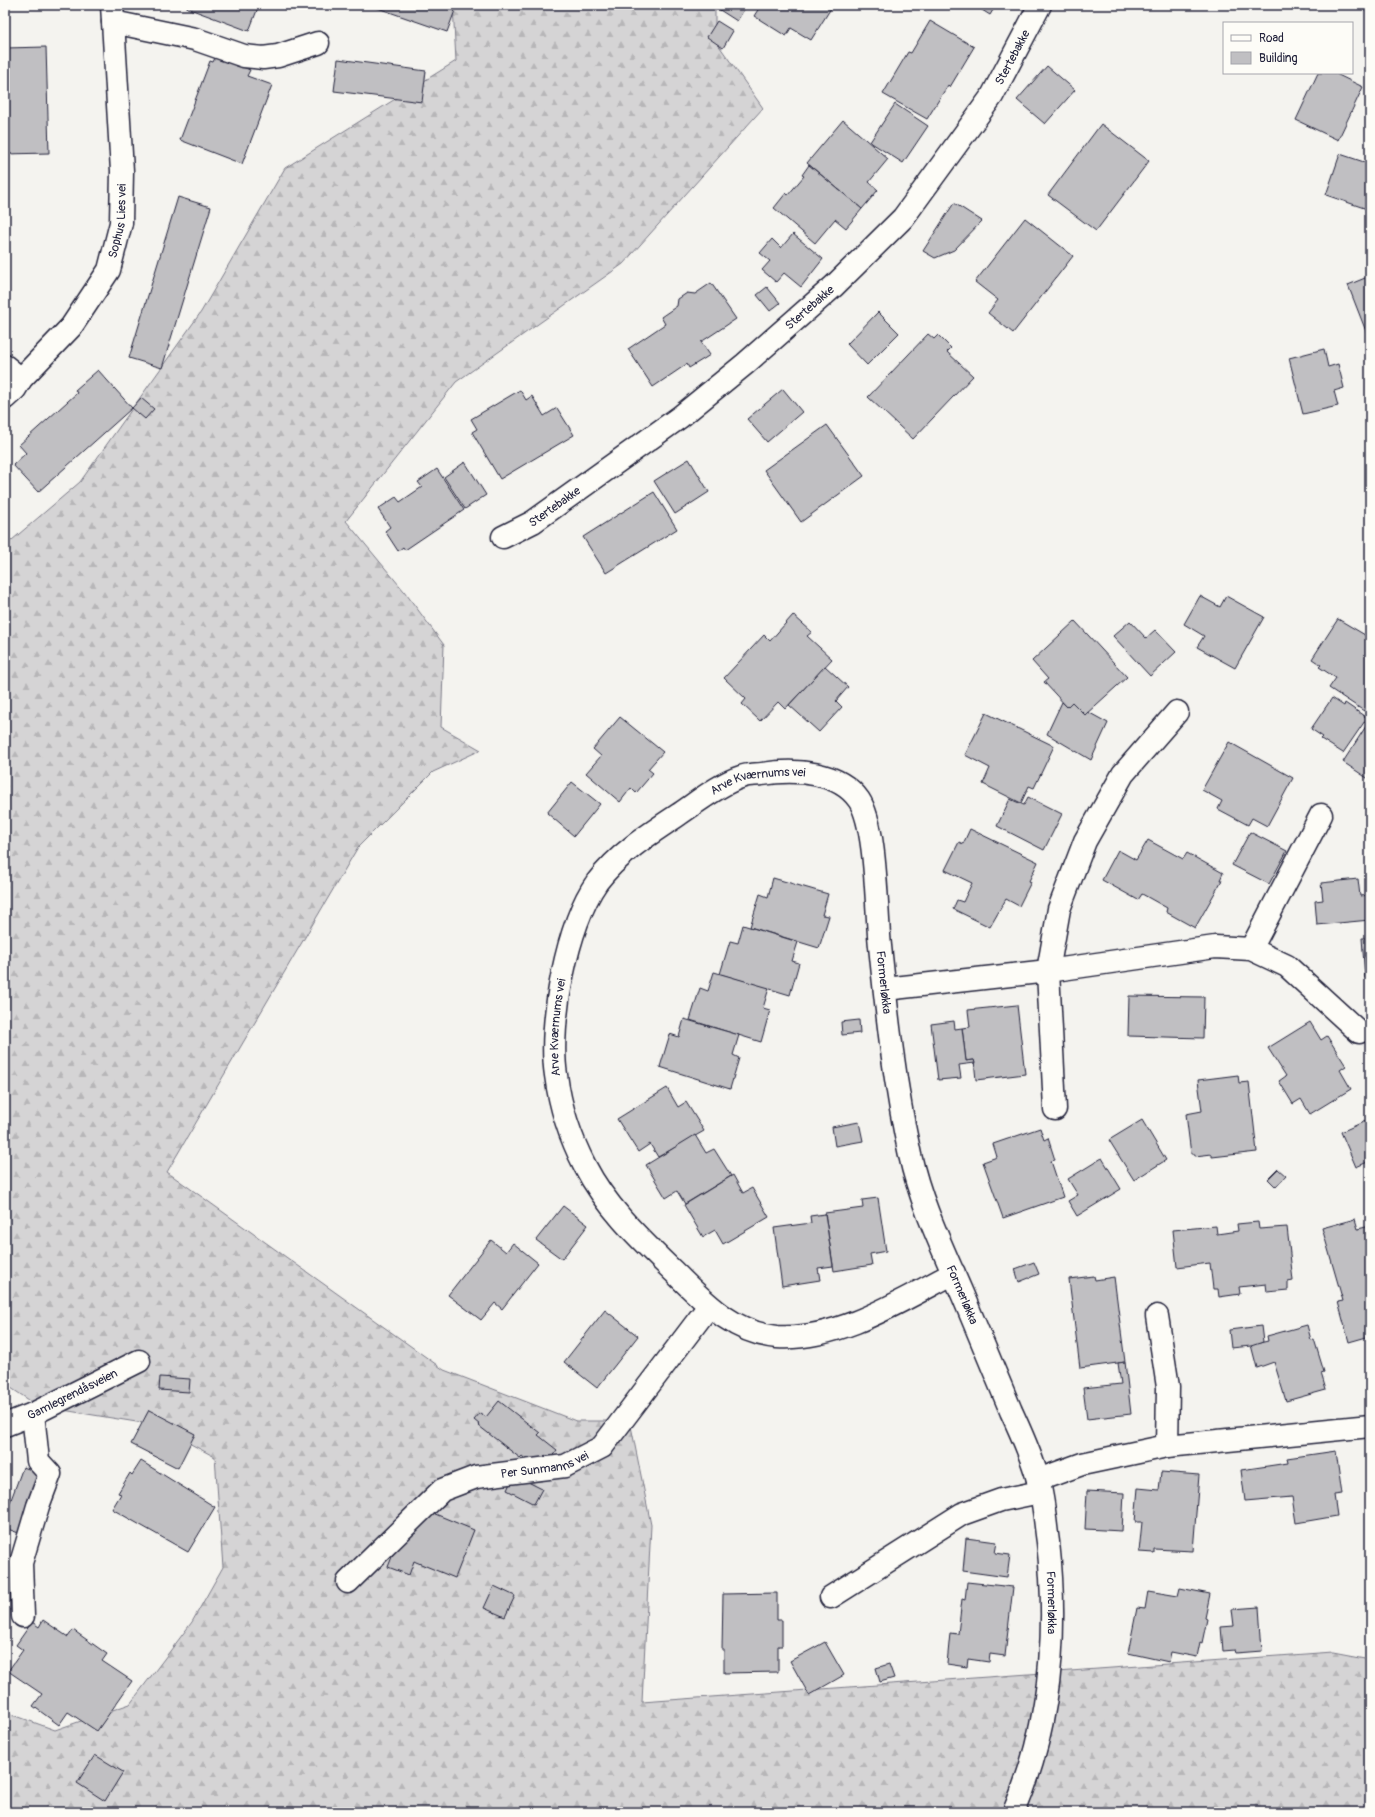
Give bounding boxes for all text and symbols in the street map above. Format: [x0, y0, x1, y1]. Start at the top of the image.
legend [1223, 22, 1353, 74]
street label: Stertebakke [992, 27, 1034, 88]
text: Road [1259, 31, 1284, 46]
text: Building [1259, 51, 1298, 66]
street label: Sophus Lies vei [105, 184, 130, 260]
street label: Stertebakke [782, 282, 838, 333]
street label: Stertebakke [527, 483, 584, 531]
street label: Arve Kværnums vei [708, 765, 806, 799]
street label: Formerløkka [873, 950, 894, 1015]
street label: Arve Kværnums vei [547, 977, 569, 1077]
street label: Formerløkka [943, 1263, 981, 1327]
street label: Gamlegrendåsveien [25, 1366, 120, 1423]
street label: Per Sunmanns vei [500, 1448, 591, 1482]
street label: Formerløkka [1043, 1571, 1059, 1635]

